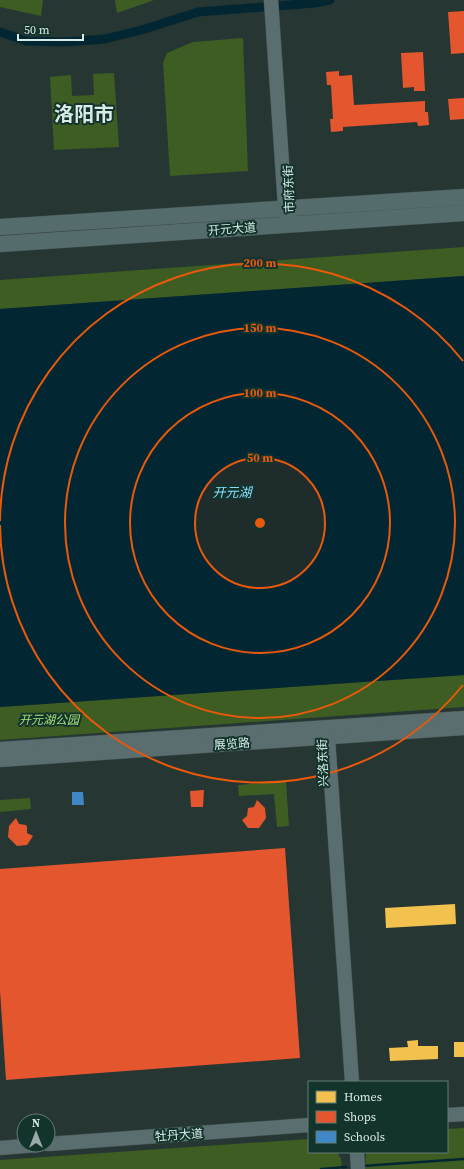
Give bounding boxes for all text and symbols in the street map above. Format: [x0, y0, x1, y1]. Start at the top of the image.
scale bar [18, 16, 83, 42]
text: 50 m [24, 22, 50, 38]
district label: 洛阳市 [54, 100, 114, 128]
street label: 市府东街 [280, 165, 298, 213]
street label: 开元大道 [207, 219, 257, 239]
text: 200 m [244, 255, 277, 271]
text: 150 m [244, 320, 277, 336]
text: 100 m [244, 385, 277, 401]
text: 50 m [247, 450, 273, 466]
water label: 开元湖 [212, 484, 253, 501]
centre of rings [253, 516, 267, 530]
park label: 开元湖公园 [19, 712, 81, 728]
street label: 展览路 [213, 735, 251, 753]
street label: 兴洛东街 [314, 739, 332, 787]
legend [308, 1081, 448, 1153]
text: Homes [344, 1089, 382, 1105]
text: Shops [344, 1109, 376, 1125]
north arrow [16, 1113, 56, 1153]
text: N [32, 1116, 40, 1131]
street label: 牡丹大道 [154, 1125, 204, 1145]
text: Schools [344, 1129, 385, 1145]

